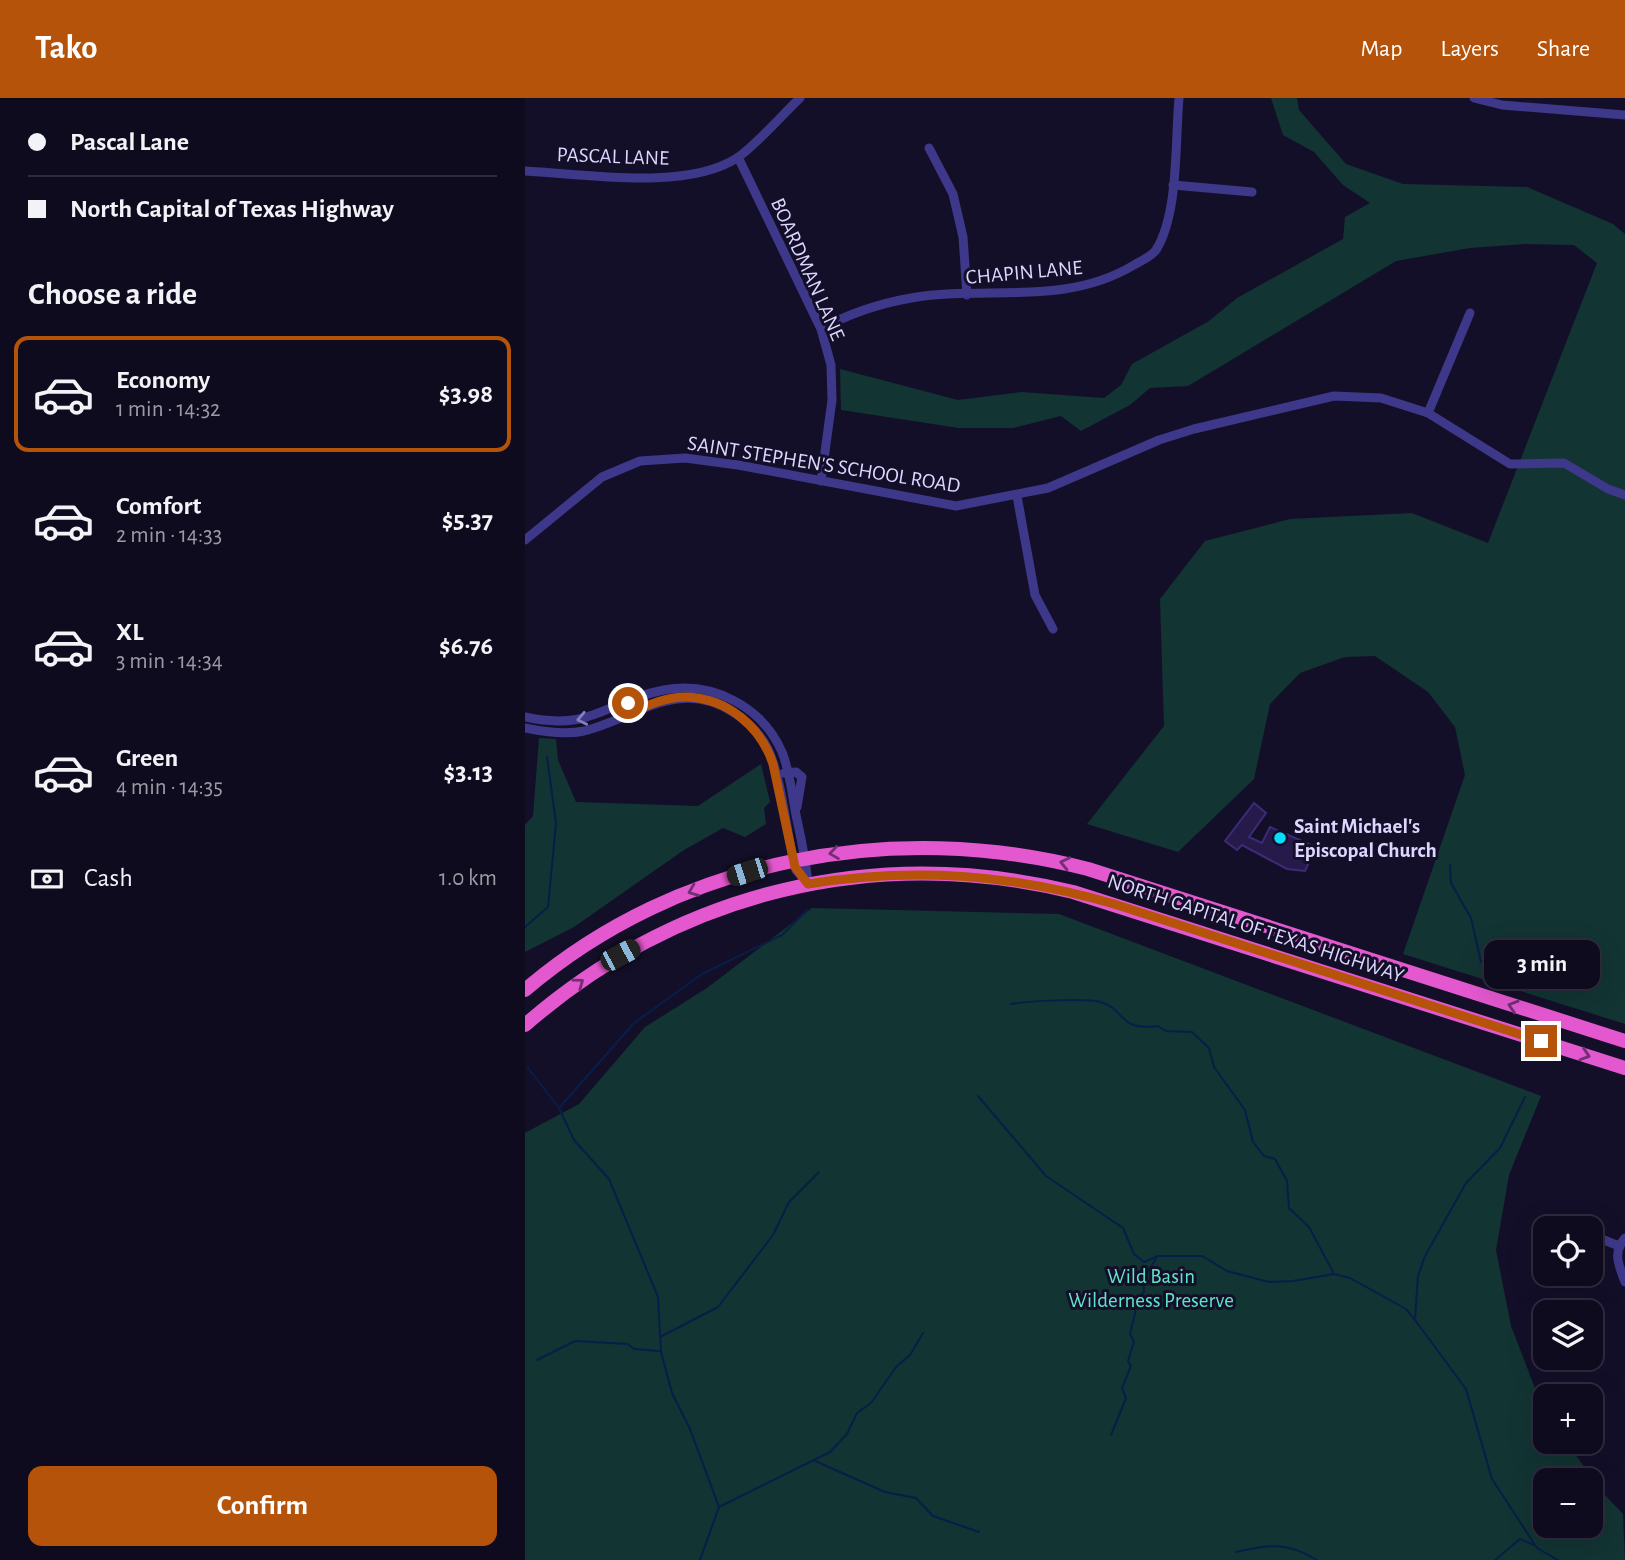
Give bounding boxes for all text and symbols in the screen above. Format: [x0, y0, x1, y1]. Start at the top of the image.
text: Tako [35, 32, 98, 65]
text: Map [1360, 37, 1402, 61]
text: Layers [1440, 37, 1499, 61]
text: Share [1537, 37, 1590, 61]
text: Pascal Lane [70, 129, 189, 155]
street label: PASCAL LANE [556, 144, 670, 169]
street label: BOARDMAN LANE [767, 195, 848, 344]
text: North Capital of Texas Highway [70, 196, 394, 222]
street label: CHAPIN LANE [965, 257, 1083, 288]
text: Choose a ride [28, 278, 197, 310]
icon: car [32, 363, 95, 426]
text: Economy [116, 367, 210, 393]
text: $3.98 [439, 381, 493, 407]
text: 1 min · 14:32 [116, 398, 221, 421]
street label: SAINT STEPHEN'S SCHOOL ROAD [686, 433, 962, 496]
icon: car [32, 489, 95, 552]
text: Comfort [116, 493, 201, 519]
text: $5.37 [442, 507, 493, 533]
text: 2 min · 14:33 [116, 524, 222, 547]
icon: car [32, 615, 95, 678]
text: XL [116, 619, 143, 645]
text: $6.76 [439, 633, 493, 659]
text: 3 min · 14:34 [116, 650, 223, 673]
route start [612, 687, 644, 719]
one-way arrow [576, 711, 588, 726]
icon: car [32, 741, 95, 804]
text: Green [116, 745, 178, 771]
text: $3.13 [444, 759, 493, 785]
text: 4 min · 14:35 [116, 776, 223, 799]
place label: Saint Michael's Episcopal Church [1294, 816, 1437, 861]
marker: Saint Michael's Episcopal Church [1272, 830, 1288, 846]
one-way arrow [828, 846, 840, 861]
car [724, 856, 771, 888]
one-way arrow [1059, 857, 1071, 871]
icon: cash [28, 860, 66, 898]
text: Cash [84, 865, 133, 891]
text: 1.0 km [439, 867, 497, 890]
street label: NORTH CAPITAL OF TEXAS HIGHWAY [1105, 871, 1407, 986]
one-way arrow [687, 883, 699, 897]
car [597, 936, 644, 974]
callout: 3 min [1483, 940, 1599, 988]
text: 3 min [1517, 953, 1567, 976]
one-way arrow [571, 979, 584, 991]
one-way arrow [1507, 999, 1519, 1014]
route end [1525, 1025, 1557, 1057]
one-way arrow [1578, 1047, 1590, 1061]
map controls [1533, 1216, 1603, 1538]
button: locate [1533, 1216, 1603, 1286]
park label: Wild Basin Wilderness Preserve [1068, 1266, 1234, 1311]
button: layers [1533, 1300, 1603, 1370]
button: + [1533, 1384, 1603, 1454]
button: Confirm [28, 1466, 497, 1546]
button: − [1533, 1468, 1603, 1538]

